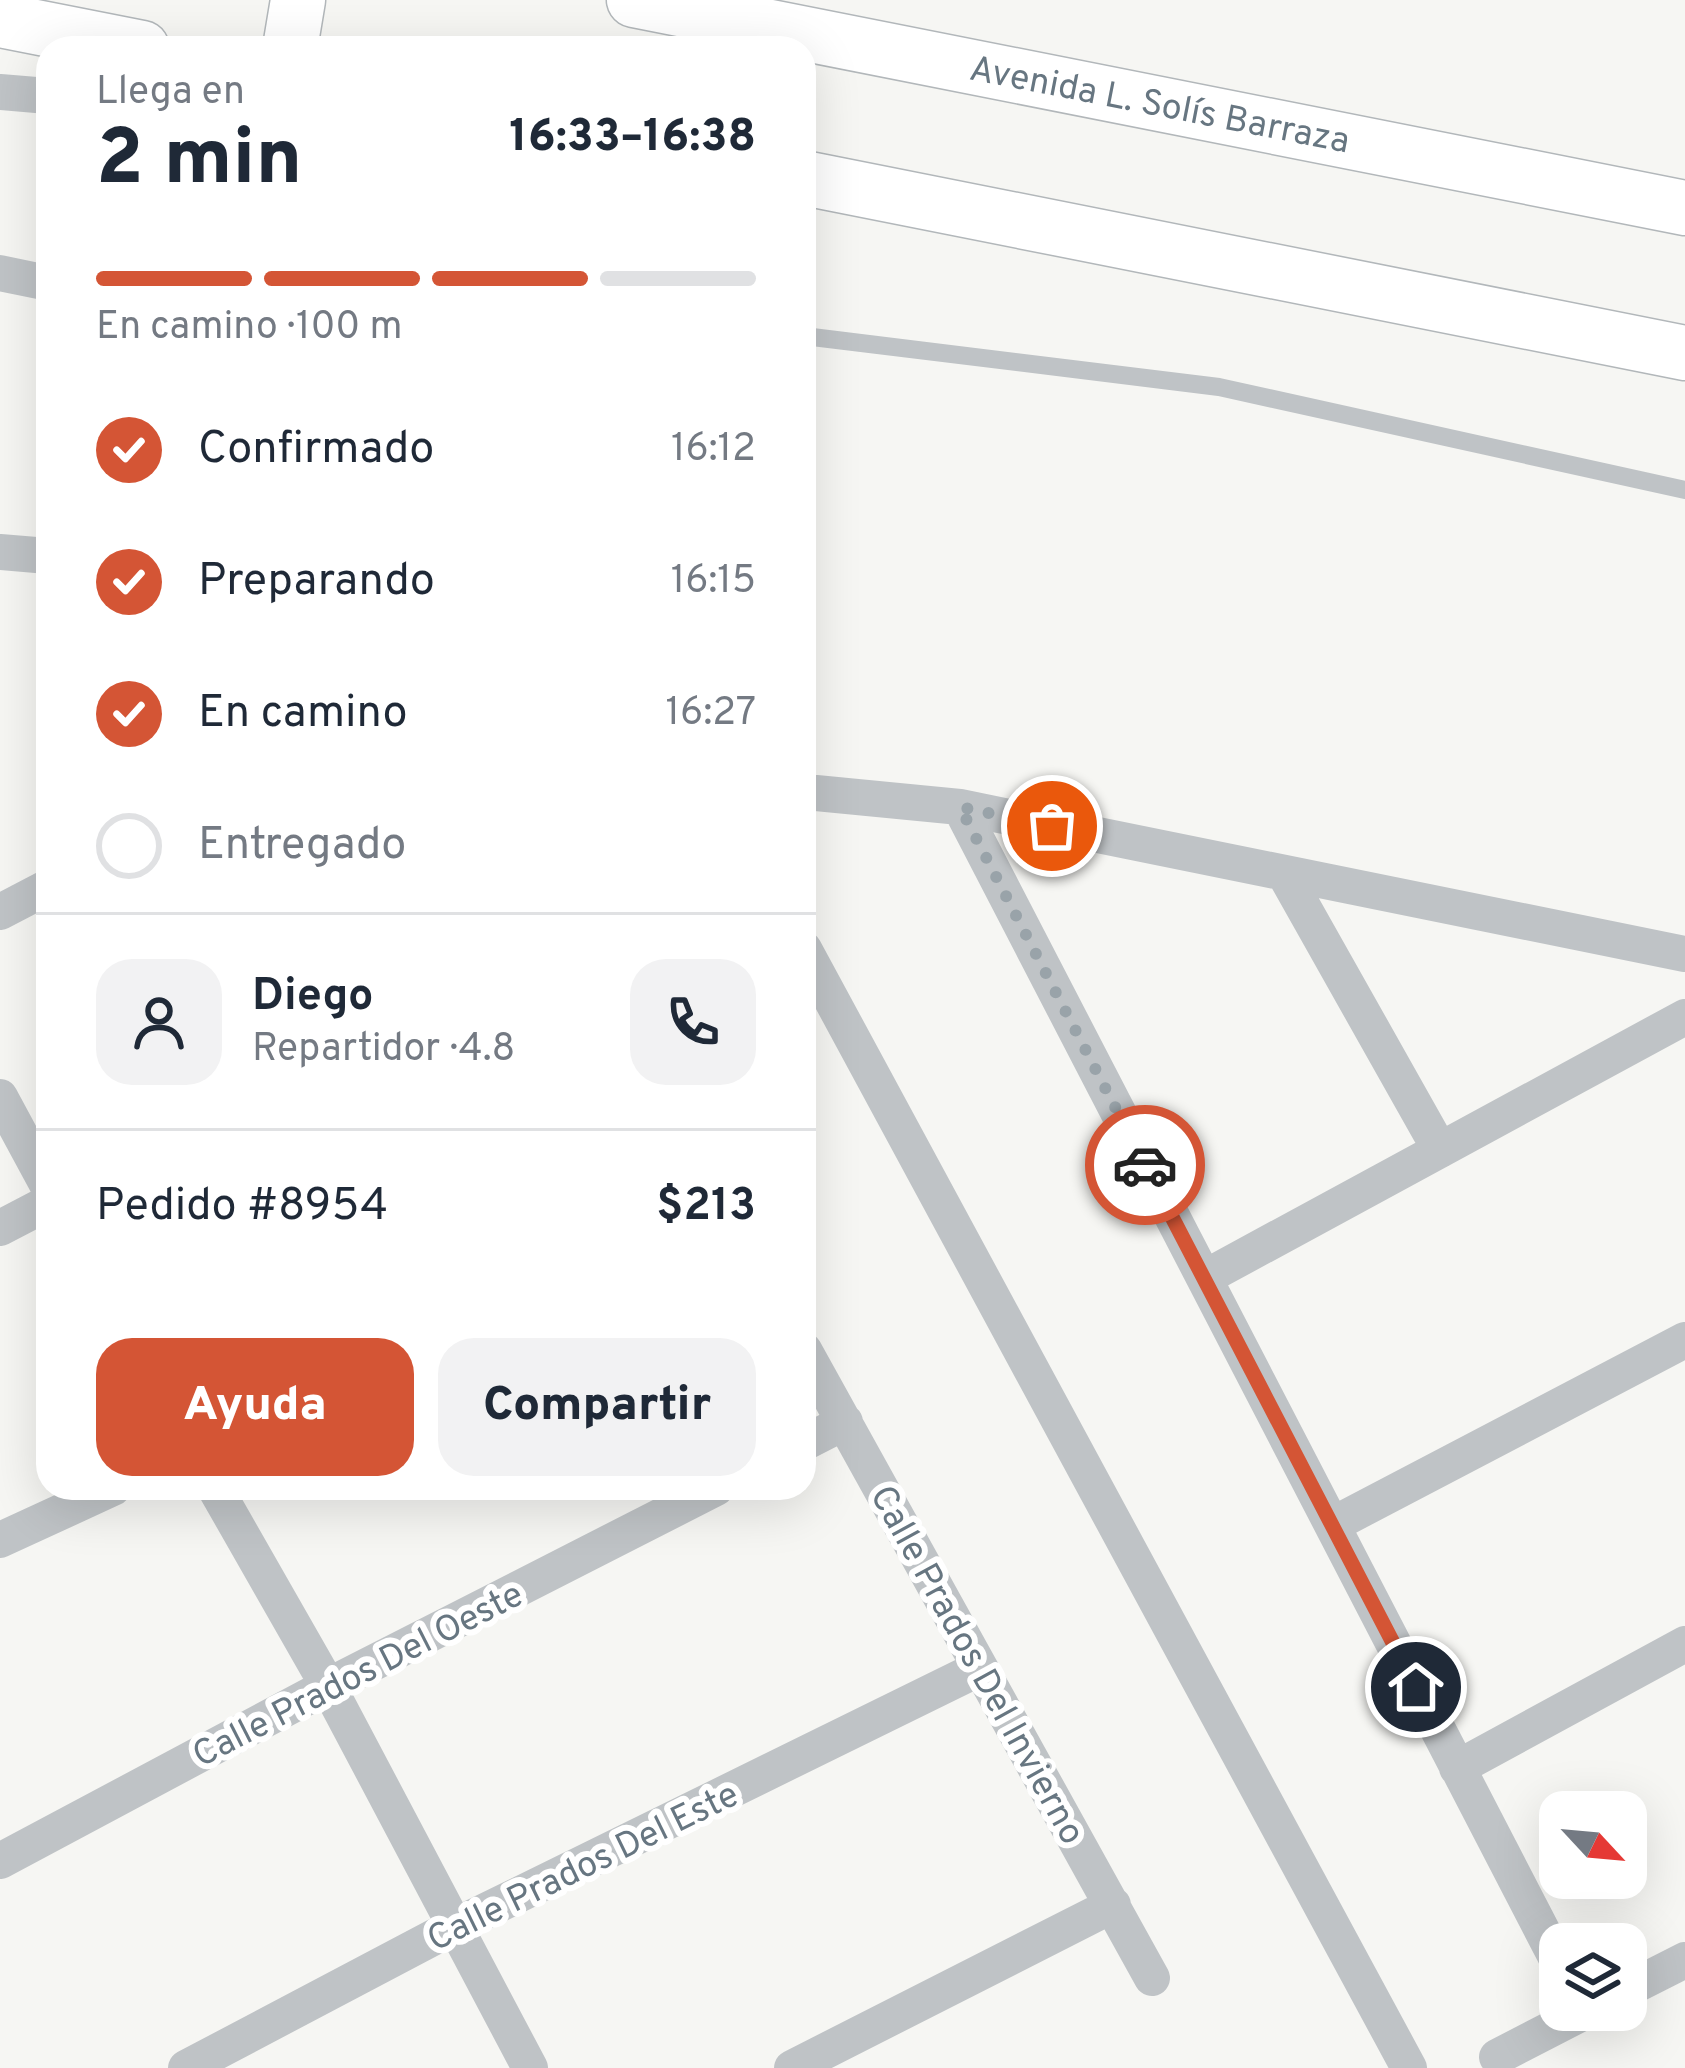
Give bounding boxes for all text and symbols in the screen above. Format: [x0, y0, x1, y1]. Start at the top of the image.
street label: Avenida L. Solís Barraza [965, 48, 1353, 166]
text: Llega en [96, 69, 245, 118]
text: 16:33–16:38 [509, 110, 756, 167]
text: 2 min [96, 113, 302, 212]
text: En camino · 100 m [96, 304, 403, 353]
icon: check [96, 417, 162, 483]
text: Confirmado [198, 422, 434, 479]
text: 16:12 [671, 426, 756, 475]
icon: check [96, 549, 162, 615]
text: Preparando [198, 554, 435, 611]
text: 16:15 [671, 558, 756, 607]
icon: check [96, 681, 162, 747]
text: En camino [198, 686, 408, 743]
text: 16:27 [666, 690, 756, 739]
pin [1001, 775, 1103, 877]
icon: bag [1019, 793, 1085, 859]
text: Entregado [198, 818, 406, 875]
button: person [96, 959, 222, 1085]
button: phone [630, 959, 756, 1085]
text: Diego [252, 969, 374, 1026]
text: Repartidor · 4.8 [252, 1026, 515, 1075]
courier [1085, 1105, 1205, 1225]
icon: car [1112, 1132, 1178, 1198]
text: Pedido #8954 [96, 1179, 388, 1236]
text: $213 [656, 1179, 756, 1236]
button: Ayuda [96, 1338, 414, 1476]
button: Compartir [438, 1338, 756, 1476]
street label: Calle Prados Del Invierno [858, 1478, 1093, 1854]
street label: Calle Prados Del Oeste [186, 1573, 532, 1780]
pin [1365, 1636, 1467, 1738]
icon: home [1383, 1654, 1449, 1720]
street label: Calle Prados Del Este [420, 1773, 747, 1964]
north arrow [1539, 1791, 1647, 1899]
map controls [1539, 1791, 1647, 2031]
button: layers [1539, 1923, 1647, 2031]

